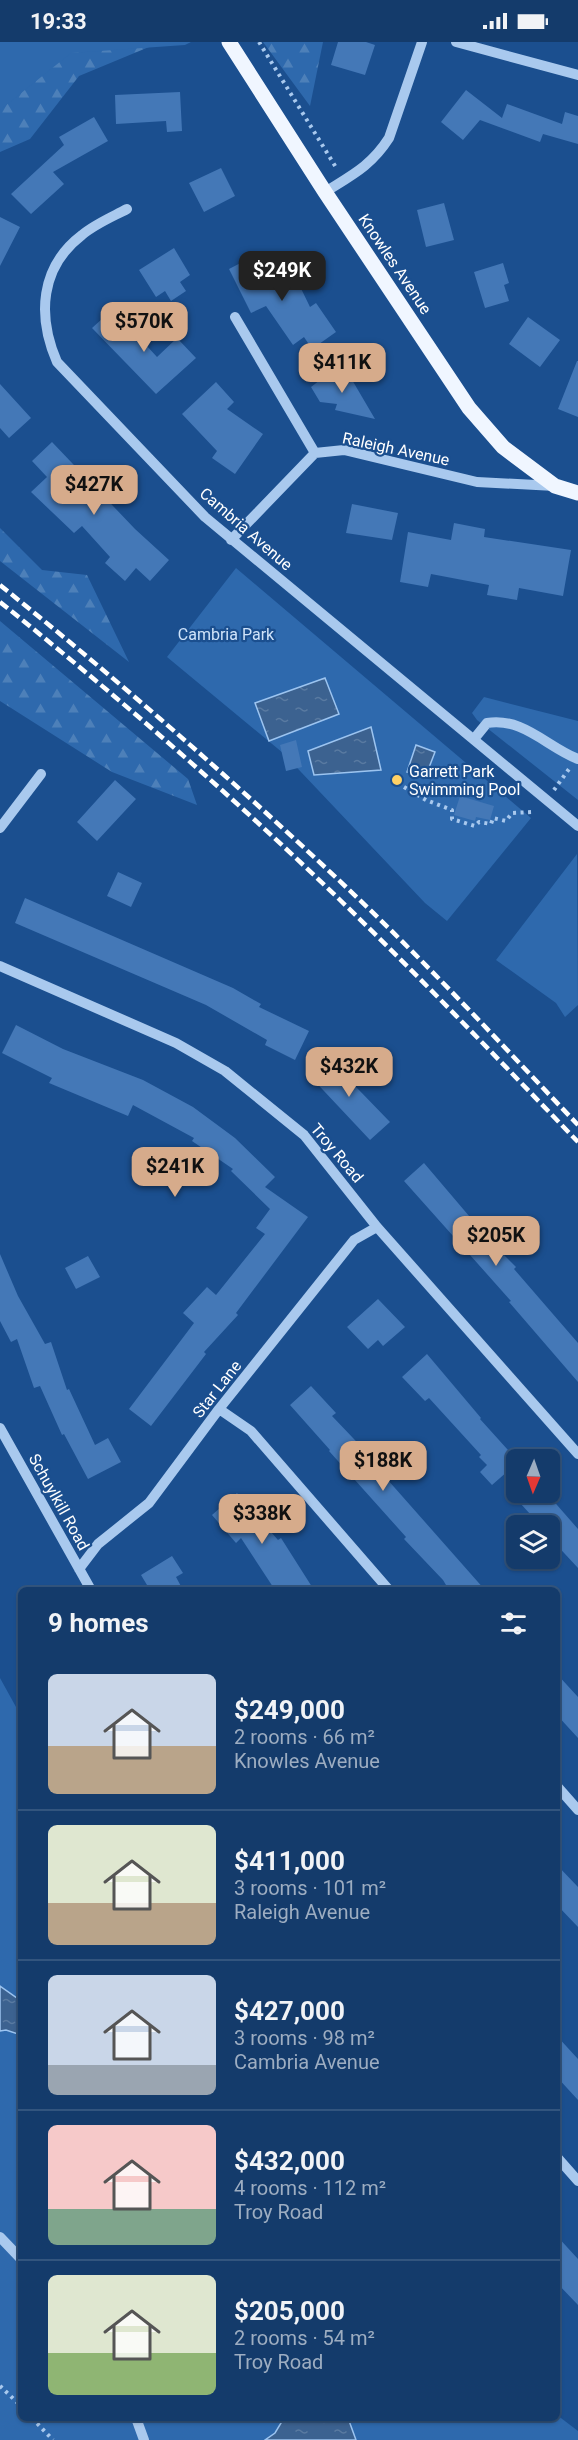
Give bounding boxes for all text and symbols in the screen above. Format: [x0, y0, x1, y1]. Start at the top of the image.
text: 19:33 [30, 9, 87, 34]
street label: Knowles Avenue [354, 210, 436, 318]
pin: $249K [240, 251, 324, 302]
text: $249K [253, 258, 311, 282]
pin: $570K [102, 302, 186, 353]
text: $570K [115, 309, 173, 333]
pin: $411K [300, 343, 384, 394]
text: $411K [313, 350, 371, 374]
street label: Raleigh Avenue [341, 428, 451, 470]
pin: $427K [52, 465, 136, 516]
text: $427K [65, 472, 123, 496]
street label: Cambria Avenue [196, 484, 296, 574]
park label: Cambria Park [178, 625, 275, 644]
place label: Garrett Park Swimming Pool [409, 762, 520, 799]
marker: Garrett Park Swimming Pool [390, 773, 404, 787]
pin: $432K [307, 1047, 391, 1098]
text: $432K [320, 1054, 378, 1078]
street label: Troy Road [307, 1120, 367, 1186]
pin: $241K [133, 1147, 217, 1198]
text: $241K [146, 1154, 204, 1178]
pin: $205K [454, 1216, 538, 1267]
text: $205K [467, 1223, 525, 1247]
street label: Star Lane [189, 1357, 245, 1421]
pin: $188K [341, 1441, 425, 1492]
text: $188K [354, 1448, 412, 1472]
north arrow [506, 1449, 560, 1503]
map controls [506, 1449, 560, 1569]
street label: Schuylkill Road [25, 1450, 93, 1554]
pin: $338K [220, 1494, 304, 1545]
text: $338K [233, 1501, 291, 1525]
button: layers [506, 1515, 560, 1569]
icon: filters [497, 1607, 530, 1640]
text: 9 homes [48, 1608, 149, 1638]
text: $249,000 [234, 1695, 345, 1725]
icon: home [96, 1698, 168, 1770]
text: 2 rooms · 66 m² [234, 1725, 375, 1749]
text: Knowles Avenue [234, 1749, 380, 1773]
text: $411,000 [234, 1846, 345, 1876]
icon: home [96, 1849, 168, 1921]
text: 3 rooms · 101 m² [234, 1876, 386, 1900]
text: Raleigh Avenue [234, 1900, 370, 1924]
text: $427,000 [234, 1996, 345, 2026]
icon: home [96, 1999, 168, 2071]
text: 3 rooms · 98 m² [234, 2026, 375, 2050]
text: Cambria Avenue [234, 2050, 380, 2074]
text: $432,000 [234, 2146, 345, 2176]
icon: home [96, 2149, 168, 2221]
text: 4 rooms · 112 m² [234, 2176, 386, 2200]
text: Troy Road [234, 2200, 323, 2224]
text: $205,000 [234, 2296, 345, 2326]
icon: home [96, 2299, 168, 2371]
text: 2 rooms · 54 m² [234, 2326, 375, 2350]
text: Troy Road [234, 2350, 323, 2374]

